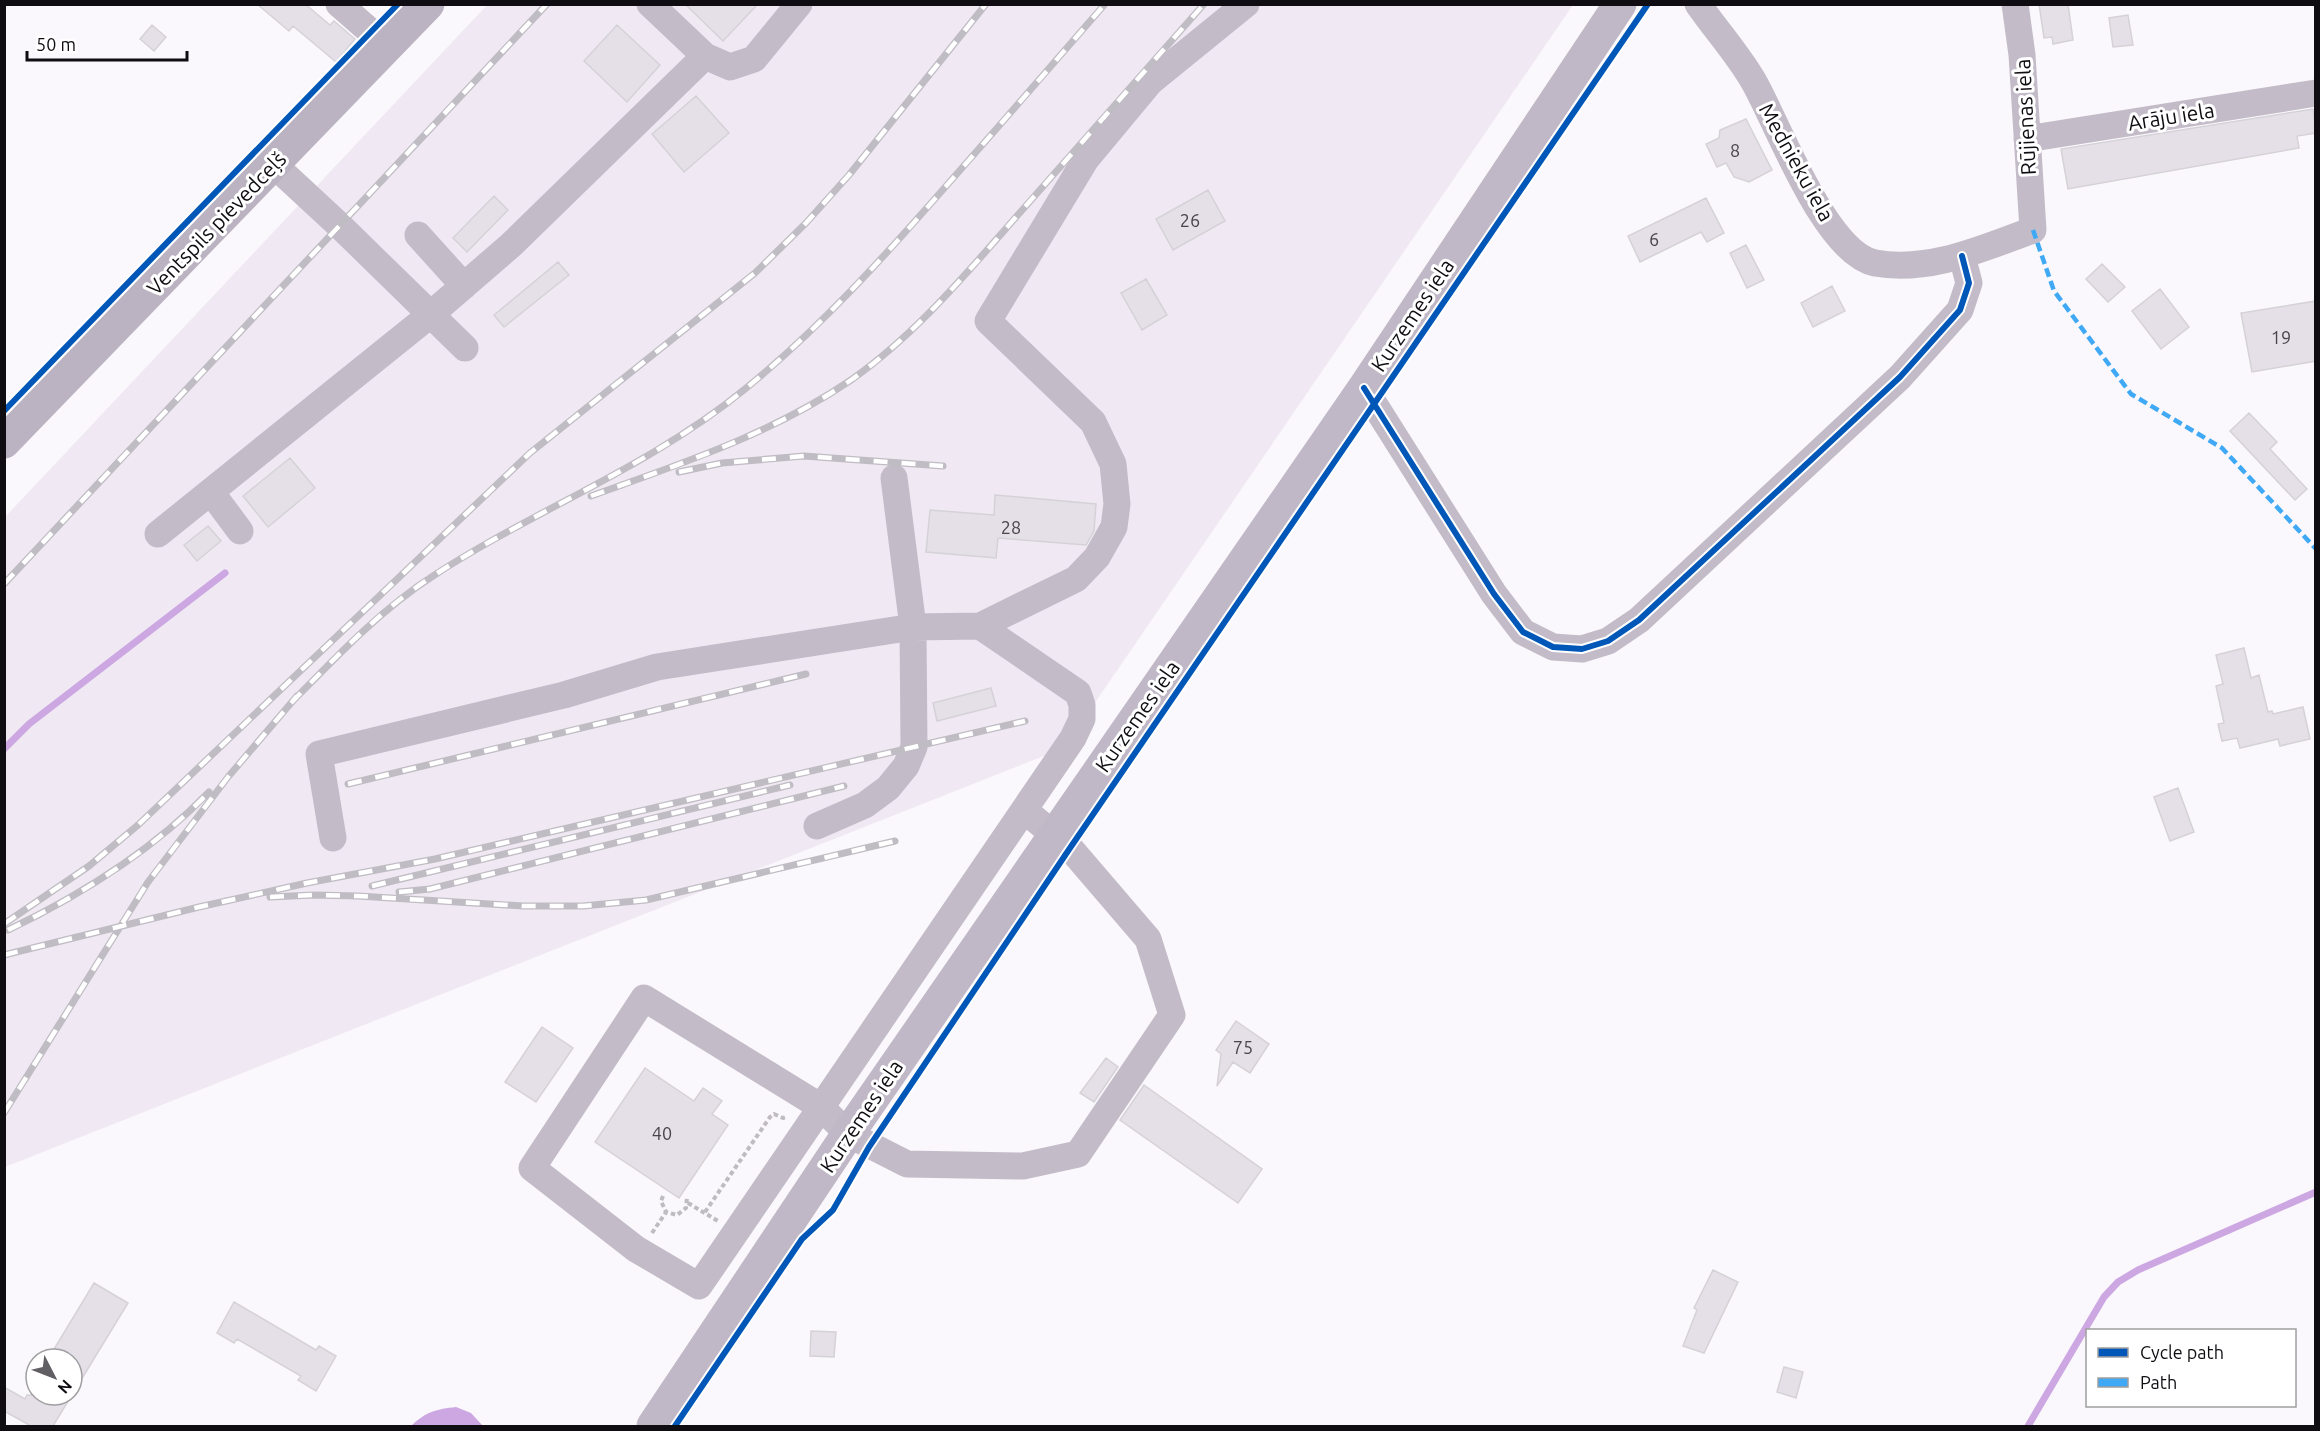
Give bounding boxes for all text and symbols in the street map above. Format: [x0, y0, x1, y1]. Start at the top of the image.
scale bar [27, 24, 188, 62]
text: 50 m [36, 34, 76, 54]
street label: Rūjienas iela [2010, 58, 2040, 176]
street label: Arāju iela [2126, 97, 2216, 135]
street label: Mednieku iela [1755, 99, 1839, 225]
house number: 8 [1730, 140, 1740, 160]
street label: Ventspils pievedceļš [142, 147, 290, 299]
house number: 26 [1180, 210, 1200, 230]
house number: 6 [1649, 229, 1659, 249]
street label: Kurzemes iela [1366, 254, 1458, 376]
house number: 19 [2271, 327, 2291, 347]
house number: 28 [1001, 517, 1021, 537]
street label: Kurzemes iela [1090, 656, 1184, 776]
house number: 75 [1233, 1037, 1253, 1057]
street label: Kurzemes iela [815, 1055, 907, 1177]
house number: 40 [652, 1123, 672, 1143]
legend [2086, 1329, 2296, 1407]
text: Cycle path [2140, 1342, 2224, 1362]
north arrow [24, 1347, 84, 1407]
text: Path [2140, 1372, 2177, 1392]
text: N [54, 1377, 76, 1397]

